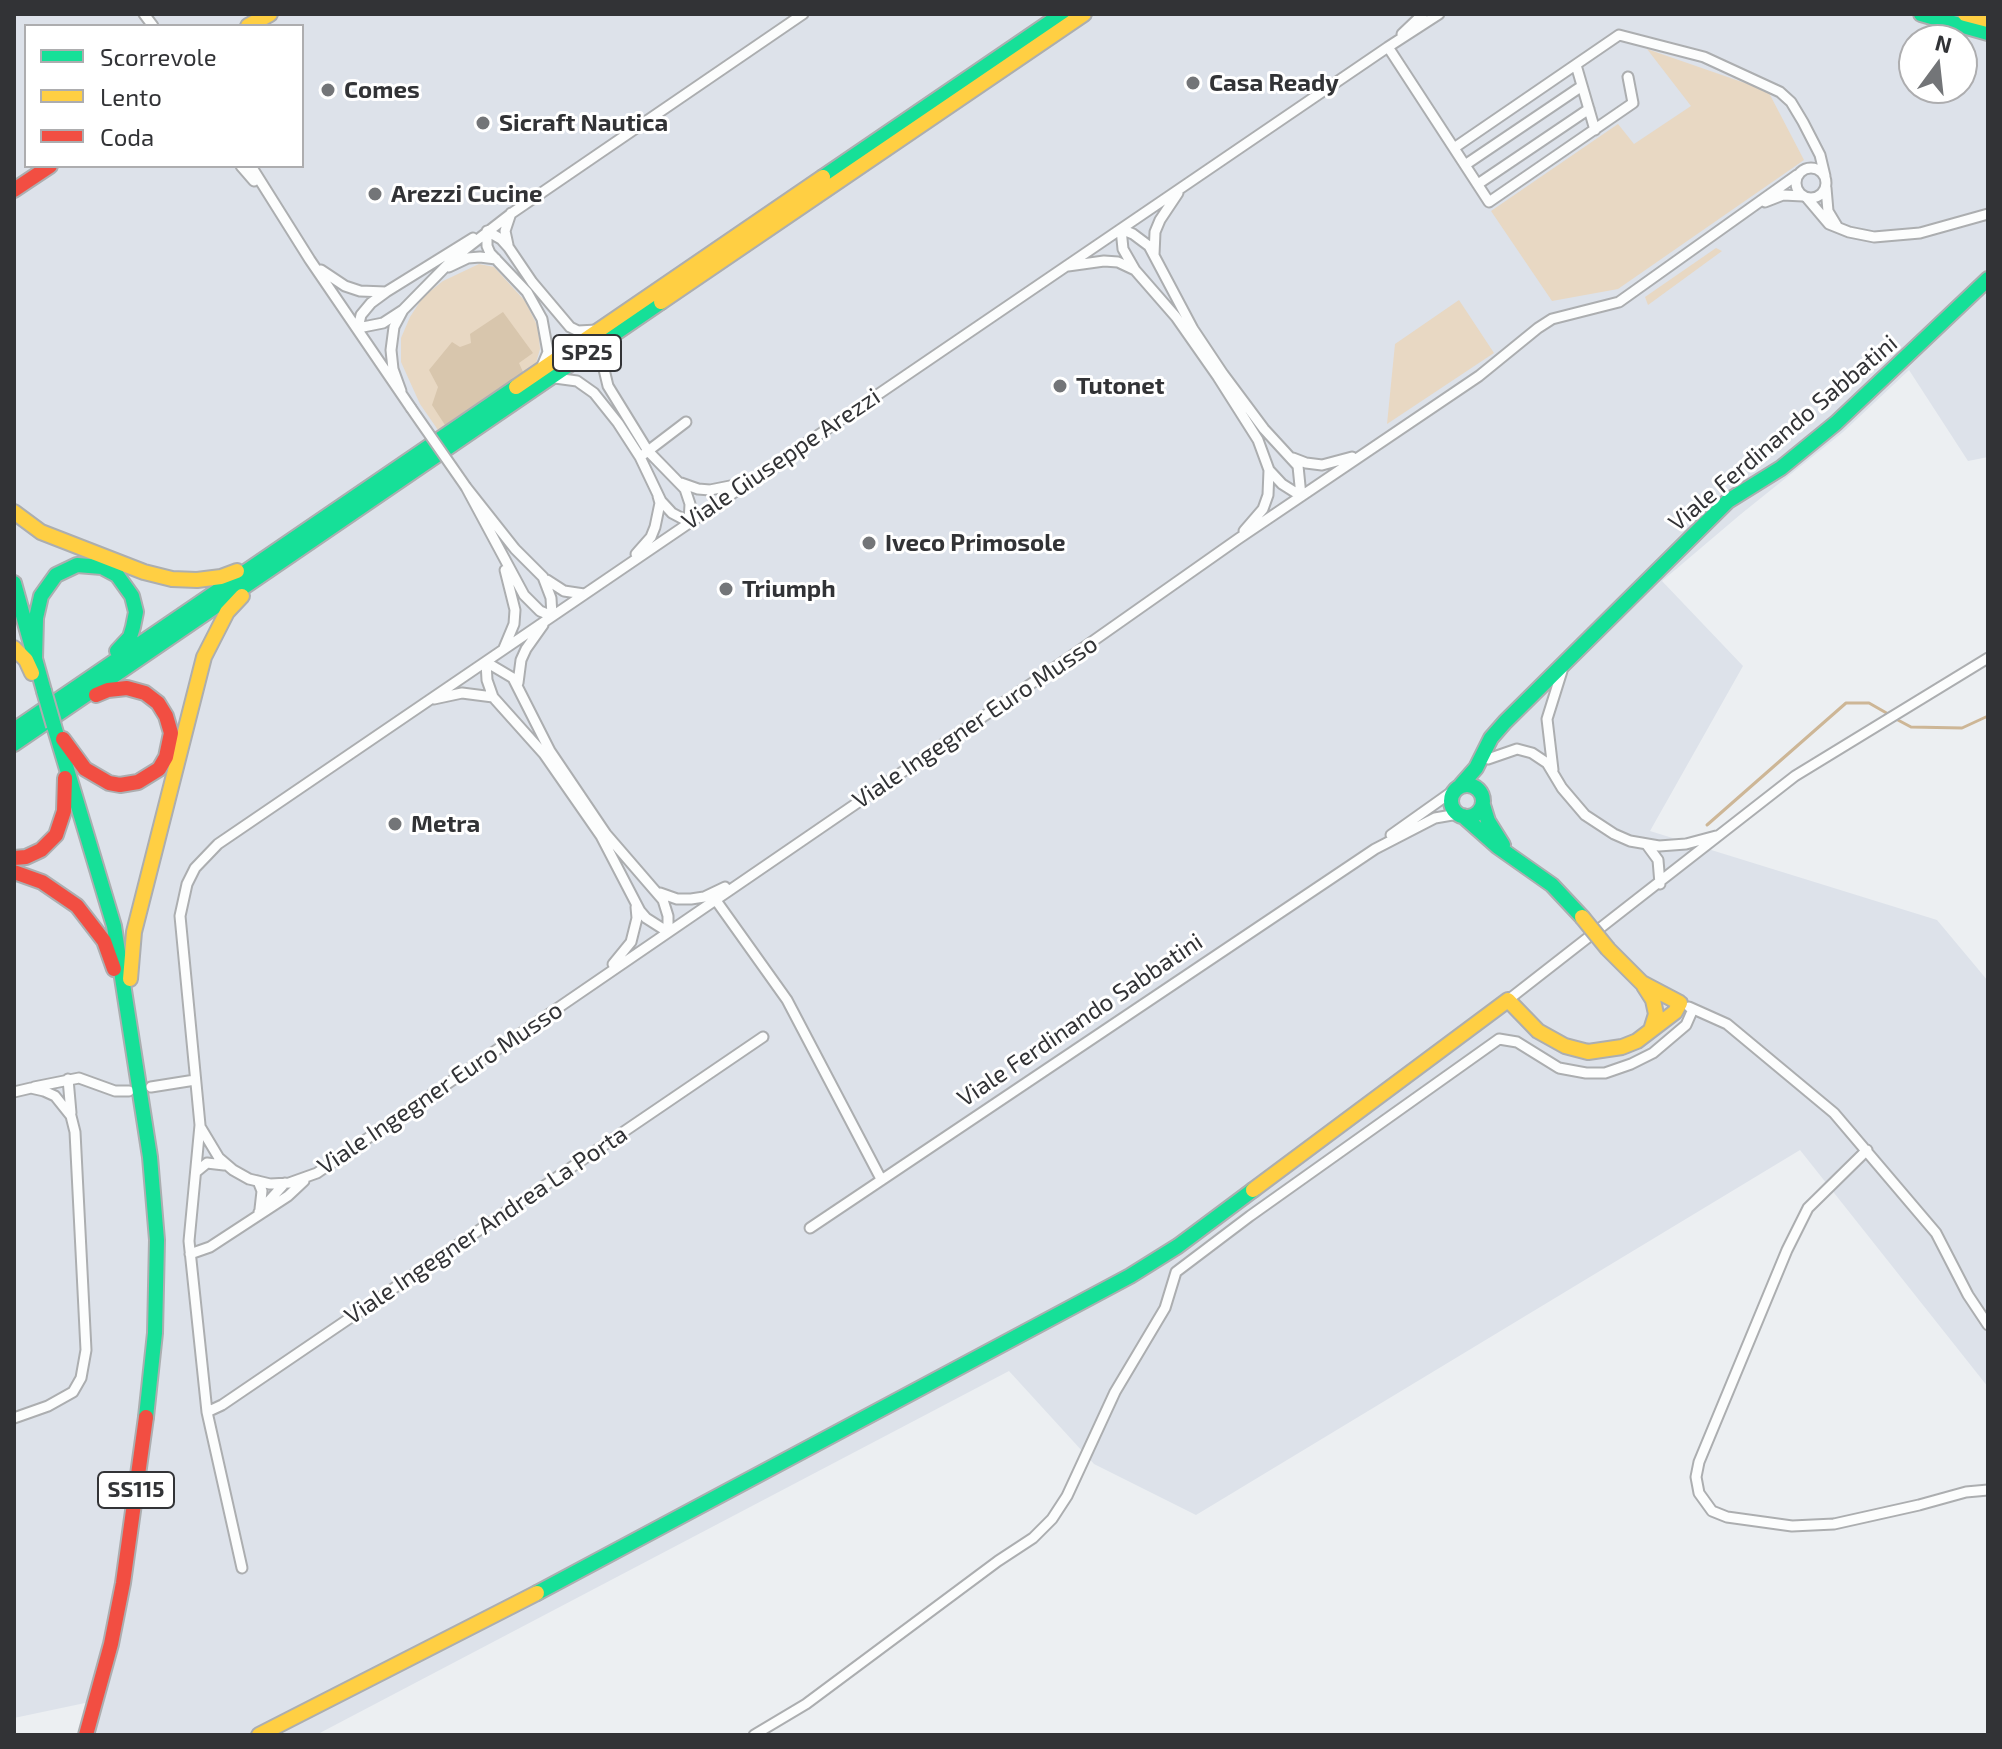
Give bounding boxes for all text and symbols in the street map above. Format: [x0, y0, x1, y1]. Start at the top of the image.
legend [24, 24, 304, 168]
north arrow [1898, 24, 1978, 104]
text: N [1933, 28, 1955, 57]
text: Scorrevole [100, 42, 217, 71]
place label: Casa Ready [1209, 69, 1339, 97]
marker: Casa Ready [1184, 74, 1202, 92]
place label: Comes [344, 76, 420, 104]
marker: Comes [319, 81, 337, 99]
text: Lento [100, 82, 162, 111]
place label: Sicraft Nautica [499, 109, 668, 137]
marker: Sicraft Nautica [474, 114, 492, 132]
text: Coda [100, 122, 154, 151]
place label: Arezzi Cucine [391, 180, 542, 208]
marker: Arezzi Cucine [366, 185, 384, 203]
street label: Viale Ferdinando Sabbatini [1663, 329, 1903, 537]
road number: SP25 [553, 335, 621, 371]
place label: Tutonet [1076, 372, 1165, 400]
marker: Tutonet [1051, 377, 1069, 395]
street label: Viale Giuseppe Arezzi [677, 382, 885, 536]
place label: Iveco Primosole [885, 529, 1066, 557]
marker: Iveco Primosole [860, 534, 878, 552]
place label: Triumph [742, 575, 836, 603]
marker: Triumph [717, 580, 735, 598]
street label: Viale Ingegner Euro Musso [847, 629, 1103, 815]
place label: Metra [411, 810, 480, 838]
marker: Metra [386, 815, 404, 833]
street label: Viale Ferdinando Sabbatini [952, 927, 1208, 1113]
street label: Viale Ingegner Euro Musso [312, 995, 568, 1181]
street label: Viale Ingegner Andrea La Porta [339, 1120, 633, 1330]
road number: SS115 [98, 1472, 174, 1508]

